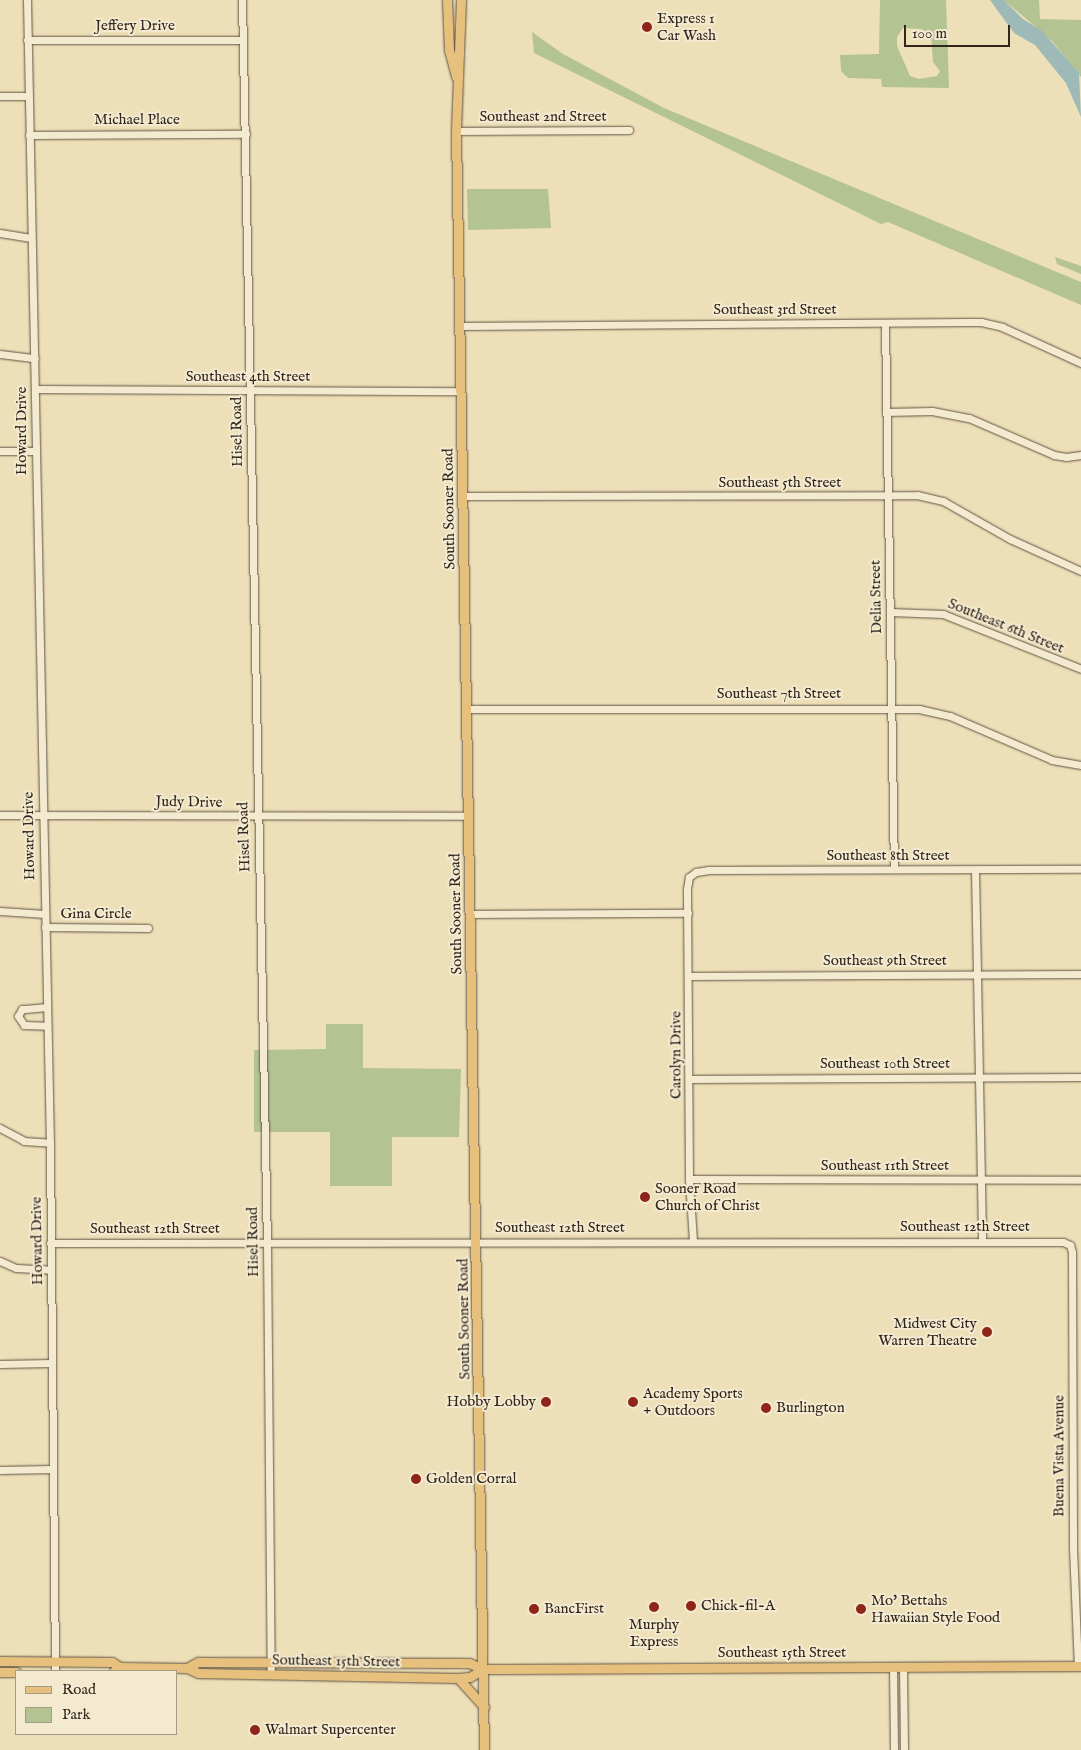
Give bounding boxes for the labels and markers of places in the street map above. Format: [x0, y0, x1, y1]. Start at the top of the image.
place label: Express 1 Car Wash [657, 9, 716, 44]
marker: Express 1 Car Wash [641, 21, 653, 33]
place label: Sooner Road Church of Christ [655, 1179, 760, 1214]
marker: Sooner Road Church of Christ [639, 1191, 651, 1203]
place label: Midwest City Warren Theatre [878, 1314, 977, 1349]
marker: Midwest City Warren Theatre [981, 1326, 993, 1338]
place label: Academy Sports + Outdoors [643, 1384, 743, 1419]
place label: Hobby Lobby [447, 1393, 536, 1411]
marker: Hobby Lobby [540, 1396, 552, 1408]
marker: Academy Sports + Outdoors [627, 1396, 639, 1408]
place label: Burlington [776, 1399, 845, 1417]
marker: Burlington [760, 1402, 772, 1414]
place label: Golden Corral [426, 1470, 517, 1488]
marker: Golden Corral [410, 1473, 422, 1485]
place label: Mo' Bettahs Hawaiian Style Food [871, 1591, 1000, 1626]
place label: Chick-fil-A [701, 1597, 775, 1615]
place label: BancFirst [544, 1600, 604, 1618]
marker: Chick-fil-A [685, 1600, 697, 1612]
marker: Murphy Express [648, 1601, 660, 1613]
marker: BancFirst [528, 1603, 540, 1615]
marker: Mo' Bettahs Hawaiian Style Food [855, 1603, 867, 1615]
place label: Murphy Express [629, 1615, 679, 1650]
place label: Walmart Supercenter [265, 1721, 396, 1739]
marker: Walmart Supercenter [249, 1724, 261, 1736]

